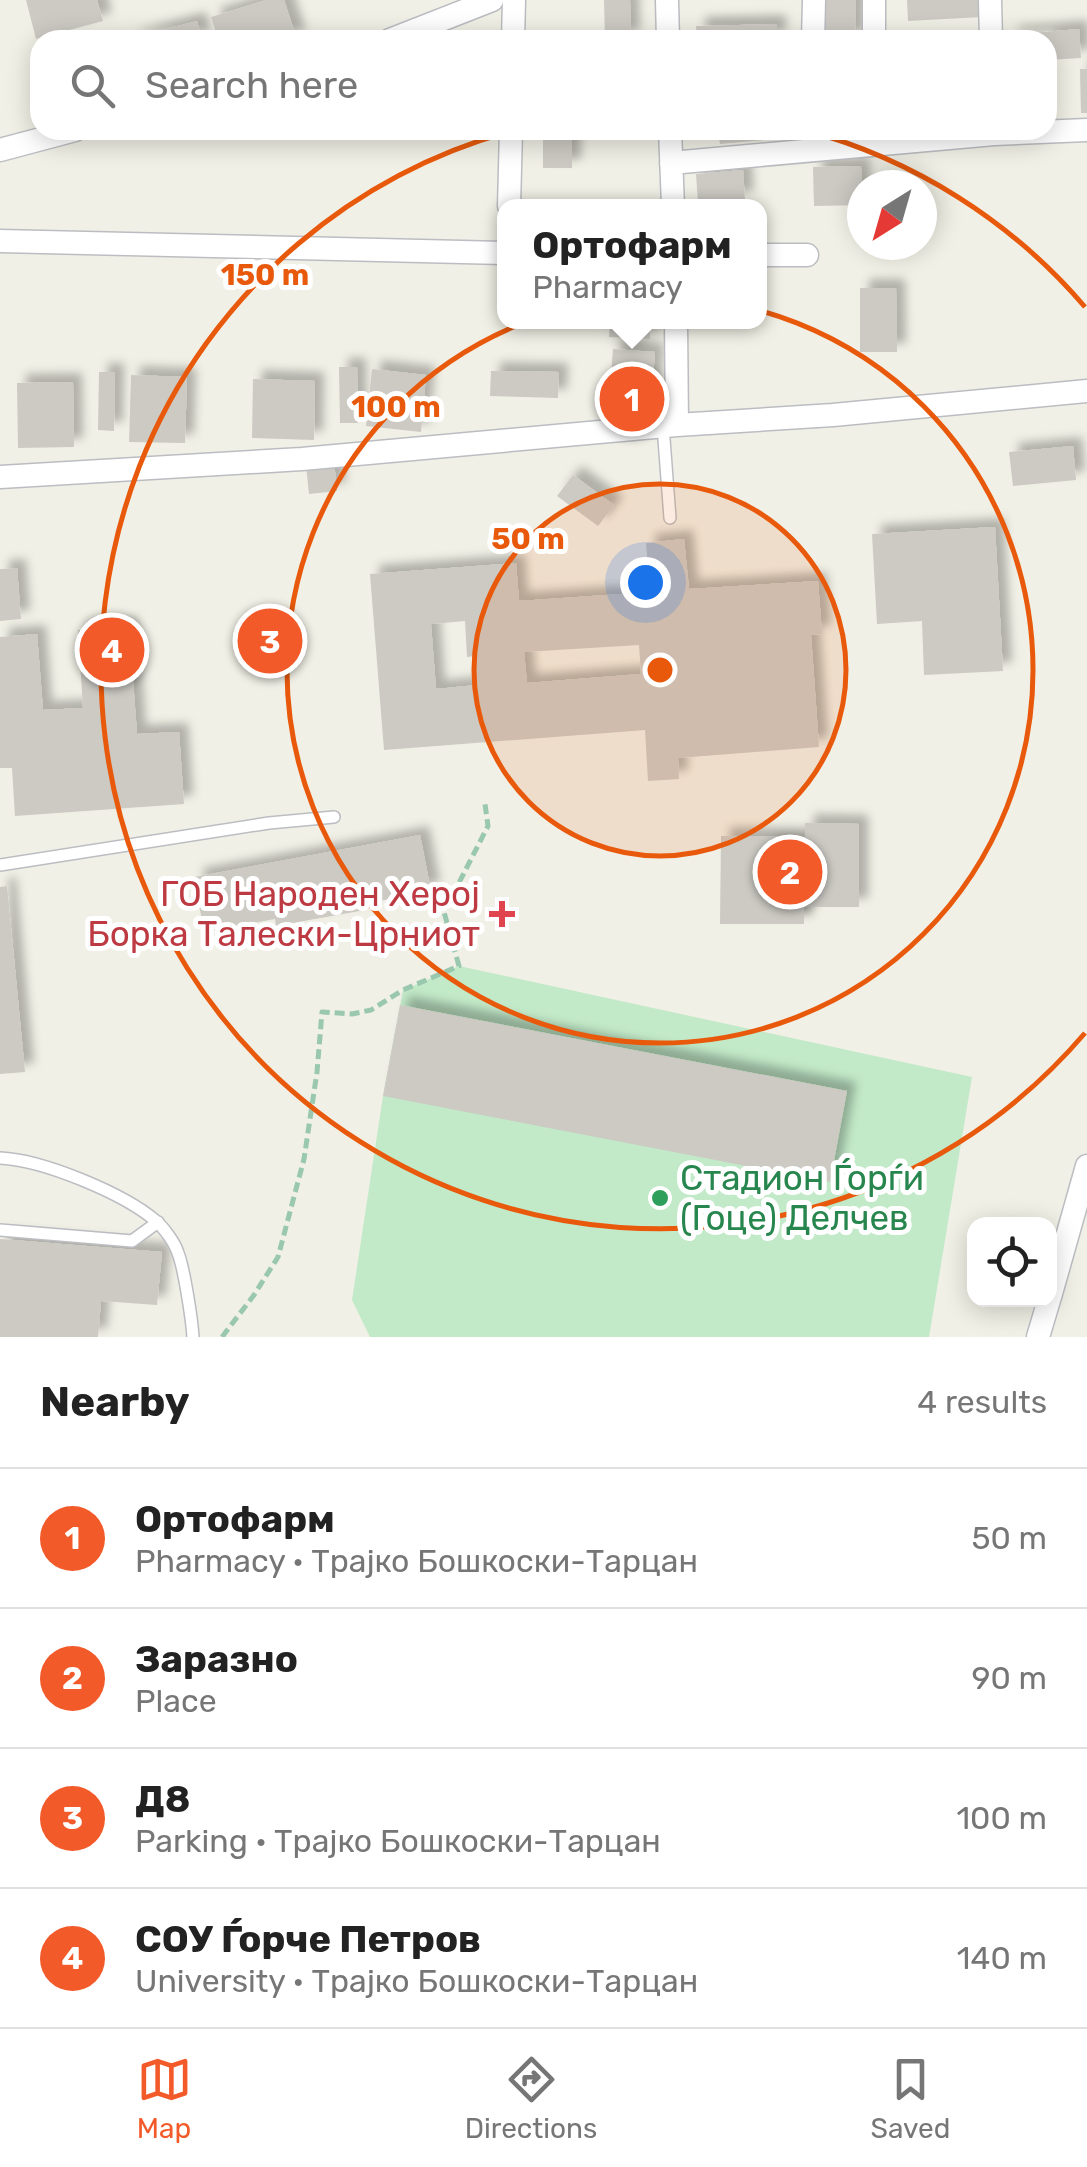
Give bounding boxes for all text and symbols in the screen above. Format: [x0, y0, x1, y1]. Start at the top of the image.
search box [30, 30, 1057, 140]
icon: search [65, 58, 120, 113]
text: Search here [145, 62, 358, 108]
north arrow [847, 170, 937, 260]
popup [497, 199, 767, 329]
text: Ортофарм [532, 222, 732, 268]
text: 150 m [221, 257, 309, 293]
text: Pharmacy [532, 268, 683, 306]
pin: 1 [600, 362, 664, 436]
text: 100 m [351, 389, 441, 425]
text: 50 m [491, 521, 565, 557]
your location [620, 557, 671, 608]
pin: 3 [238, 604, 302, 678]
pin: 4 [80, 612, 144, 688]
centre of rings [642, 652, 678, 688]
pin: 2 [758, 834, 822, 910]
place label: ГОБ Народен Херој Борка Талески-Црниот [87, 873, 480, 955]
marker: ГОБ Народен Херој Борка Талески-Црниот [489, 901, 515, 927]
place label: Стадион Ѓорѓи (Гоце) Делчев [680, 1157, 924, 1239]
marker: Стадион Ѓорѓи (Гоце) Делчев [649, 1187, 671, 1209]
map controls [967, 1217, 1057, 1307]
button: locate [967, 1217, 1057, 1307]
text: Nearby [40, 1377, 190, 1427]
text: 4 results [917, 1383, 1047, 1421]
text: Ортофарм [135, 1496, 335, 1542]
text: 1 [65, 1519, 80, 1557]
text: 50 m [971, 1519, 1047, 1557]
text: Pharmacy · Трајко Бошкоски-Тарцан [135, 1542, 698, 1580]
text: Заразно [135, 1636, 298, 1682]
text: 2 [62, 1659, 83, 1697]
text: 90 m [971, 1659, 1047, 1697]
text: Place [135, 1682, 217, 1720]
text: Д8 [135, 1776, 190, 1822]
text: 3 [62, 1799, 83, 1837]
text: 100 m [956, 1799, 1047, 1837]
text: Parking · Трајко Бошкоски-Тарцан [135, 1822, 661, 1860]
text: СОУ Ѓорче Петров [135, 1916, 481, 1962]
text: 4 [62, 1939, 83, 1977]
text: 140 m [957, 1939, 1047, 1977]
text: University · Трајко Бошкоски-Тарцан [135, 1962, 698, 2000]
tab: Map [137, 2052, 192, 2145]
tab: Directions [465, 2052, 597, 2145]
tab: Saved [870, 2052, 950, 2145]

